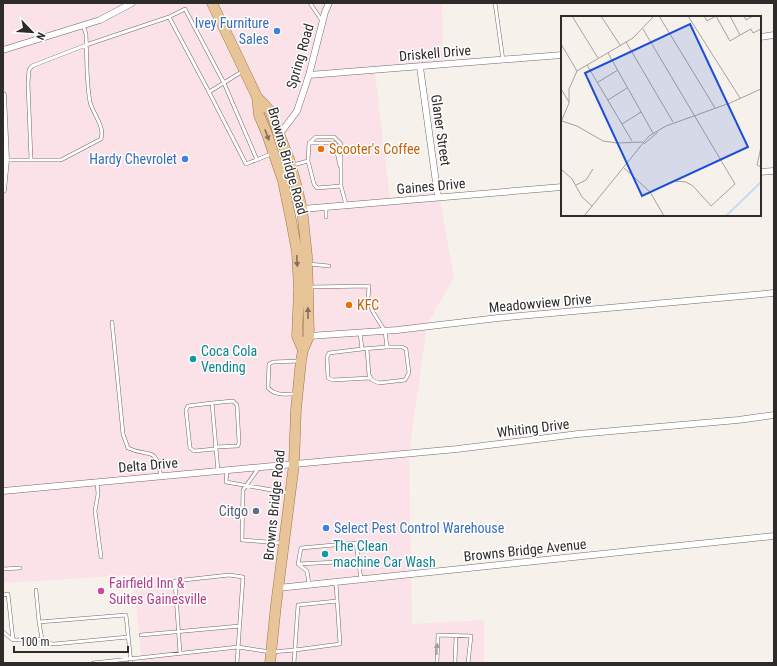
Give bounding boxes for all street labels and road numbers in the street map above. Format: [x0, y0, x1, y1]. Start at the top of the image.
street label: Spring Road [283, 22, 317, 90]
street label: Driskell Drive [398, 42, 472, 64]
street label: Glaner Street [428, 93, 454, 167]
street label: Browns Bridge Road [265, 105, 311, 217]
street label: Gaines Drive [396, 175, 467, 197]
street label: Meadowview Drive [488, 291, 592, 315]
street label: Whiting Drive [496, 416, 571, 440]
street label: Browns Bridge Road [260, 449, 288, 561]
street label: Delta Drive [118, 454, 179, 476]
street label: Browns Bridge Avenue [463, 536, 588, 564]

